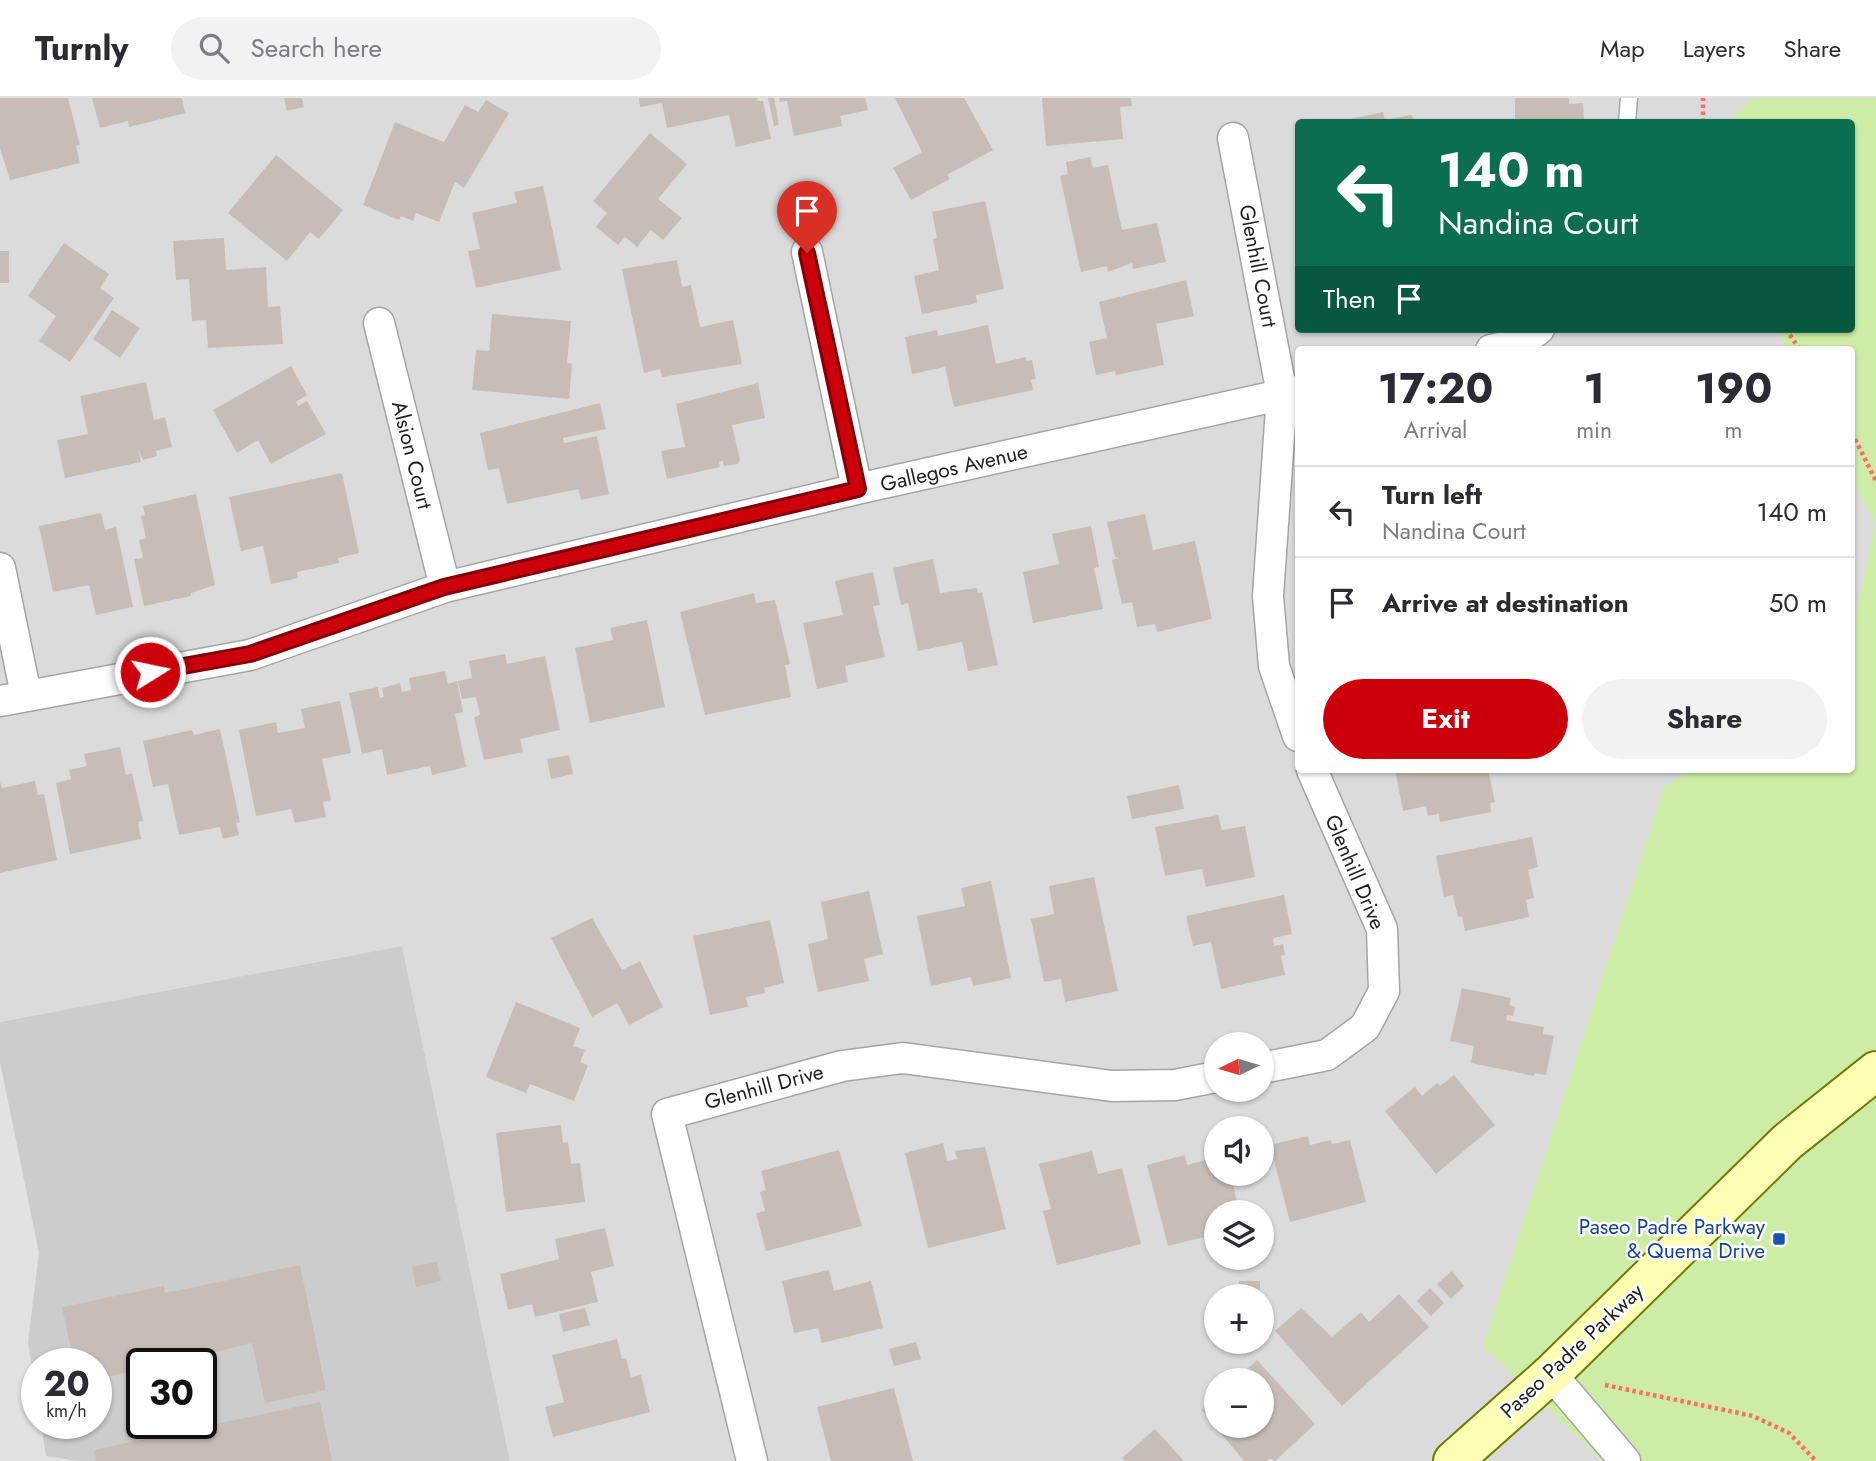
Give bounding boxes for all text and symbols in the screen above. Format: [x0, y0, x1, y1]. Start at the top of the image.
search box [171, 17, 661, 80]
text: Turnly [35, 25, 129, 72]
icon: search [195, 29, 233, 67]
text: Search here [251, 29, 382, 67]
text: Map [1600, 31, 1645, 66]
text: Layers [1683, 31, 1745, 66]
text: Share [1783, 31, 1841, 66]
text: 140 m [1438, 135, 1584, 205]
icon: left [1323, 147, 1414, 238]
pin [777, 181, 837, 253]
icon: arrive [788, 192, 826, 230]
text: Nandina Court [1438, 200, 1638, 246]
street label: Glenhill Court [1231, 202, 1285, 330]
text: Then [1323, 280, 1376, 318]
icon: arrive [1390, 280, 1428, 318]
text: 17:20 [1378, 358, 1493, 419]
text: 1 [1583, 358, 1605, 419]
text: 190 [1695, 358, 1772, 419]
street label: Alsion Court [384, 398, 440, 512]
text: Arrival [1404, 413, 1467, 447]
text: min [1576, 413, 1612, 447]
text: m [1725, 413, 1743, 447]
street label: Gallegos Avenue [877, 436, 1031, 500]
text: Turn left [1382, 476, 1482, 514]
icon: left [1323, 493, 1361, 531]
text: 140 m [1756, 493, 1827, 531]
text: Nandina Court [1382, 514, 1526, 548]
icon: arrive [1323, 584, 1361, 622]
text: Arrive at destination [1382, 584, 1629, 622]
text: 50 m [1769, 584, 1827, 622]
position arrow [113, 635, 187, 709]
button: Exit [1323, 679, 1568, 759]
button: Share [1582, 679, 1827, 759]
street label: Glenhill Drive [1317, 810, 1393, 934]
north arrow [1204, 1032, 1274, 1102]
map controls [1204, 1032, 1274, 1438]
street label: Glenhill Drive [701, 1057, 827, 1117]
button: sound [1204, 1116, 1274, 1186]
button: layers [1204, 1200, 1274, 1270]
place label: Paseo Padre Parkway & Quema Drive [1579, 1212, 1766, 1266]
marker: Paseo Padre Parkway & Quema Drive [1771, 1231, 1787, 1247]
street label: Paseo Padre Parkway [1494, 1276, 1651, 1425]
button: + [1204, 1284, 1274, 1354]
speed limit sign: 30 [126, 1348, 217, 1439]
text: 20 [43, 1359, 90, 1409]
button: − [1204, 1368, 1274, 1438]
text: km/h [46, 1398, 87, 1424]

